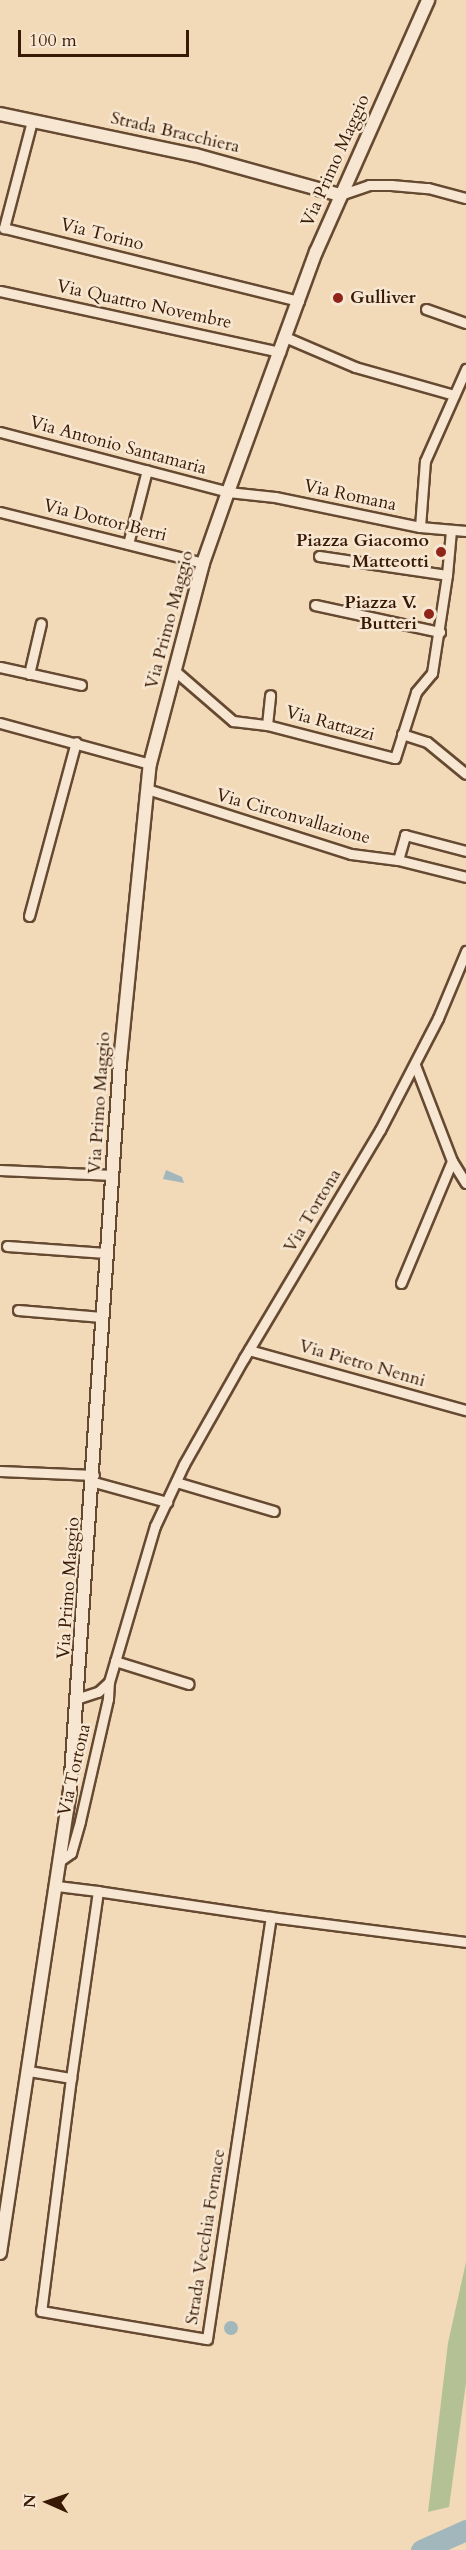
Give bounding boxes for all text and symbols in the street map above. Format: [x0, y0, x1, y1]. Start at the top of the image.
scale bar [21, 18, 192, 56]
text: 100 m [29, 28, 77, 53]
street label: Via Primo Maggio [297, 91, 375, 231]
street label: Strada Bracchiera [108, 108, 242, 158]
street label: Via Torino [58, 214, 146, 256]
street label: Via Quattro Novembre [54, 276, 234, 334]
place label: Gulliver [350, 287, 416, 309]
marker: Gulliver [331, 291, 345, 305]
street label: Via Antonio Santamaria [27, 412, 209, 480]
street label: Via Romana [302, 476, 398, 516]
street label: Via Dottor Berri [41, 495, 169, 547]
place label: Piazza Giacomo Matteotti [296, 531, 429, 574]
marker: Piazza Giacomo Matteotti [434, 545, 448, 559]
street label: Via Primo Maggio [141, 548, 199, 692]
place label: Piazza V. Butteri [344, 593, 417, 636]
marker: Piazza V. Butteri [422, 607, 436, 621]
street label: Via Rattazzi [283, 702, 377, 746]
street label: Via Circonvallazione [213, 785, 373, 849]
street label: Via Primo Maggio [84, 1031, 116, 1175]
street label: Via Tortona [280, 1165, 346, 1257]
street label: Via Pietro Nenni [296, 1336, 428, 1392]
street label: Via Primo Maggio [53, 1516, 85, 1660]
street label: Via Tortona [54, 1722, 96, 1818]
street label: Strada Vecchia Fornace [181, 2148, 231, 2326]
north arrow [18, 2472, 78, 2532]
text: N [19, 2494, 41, 2509]

